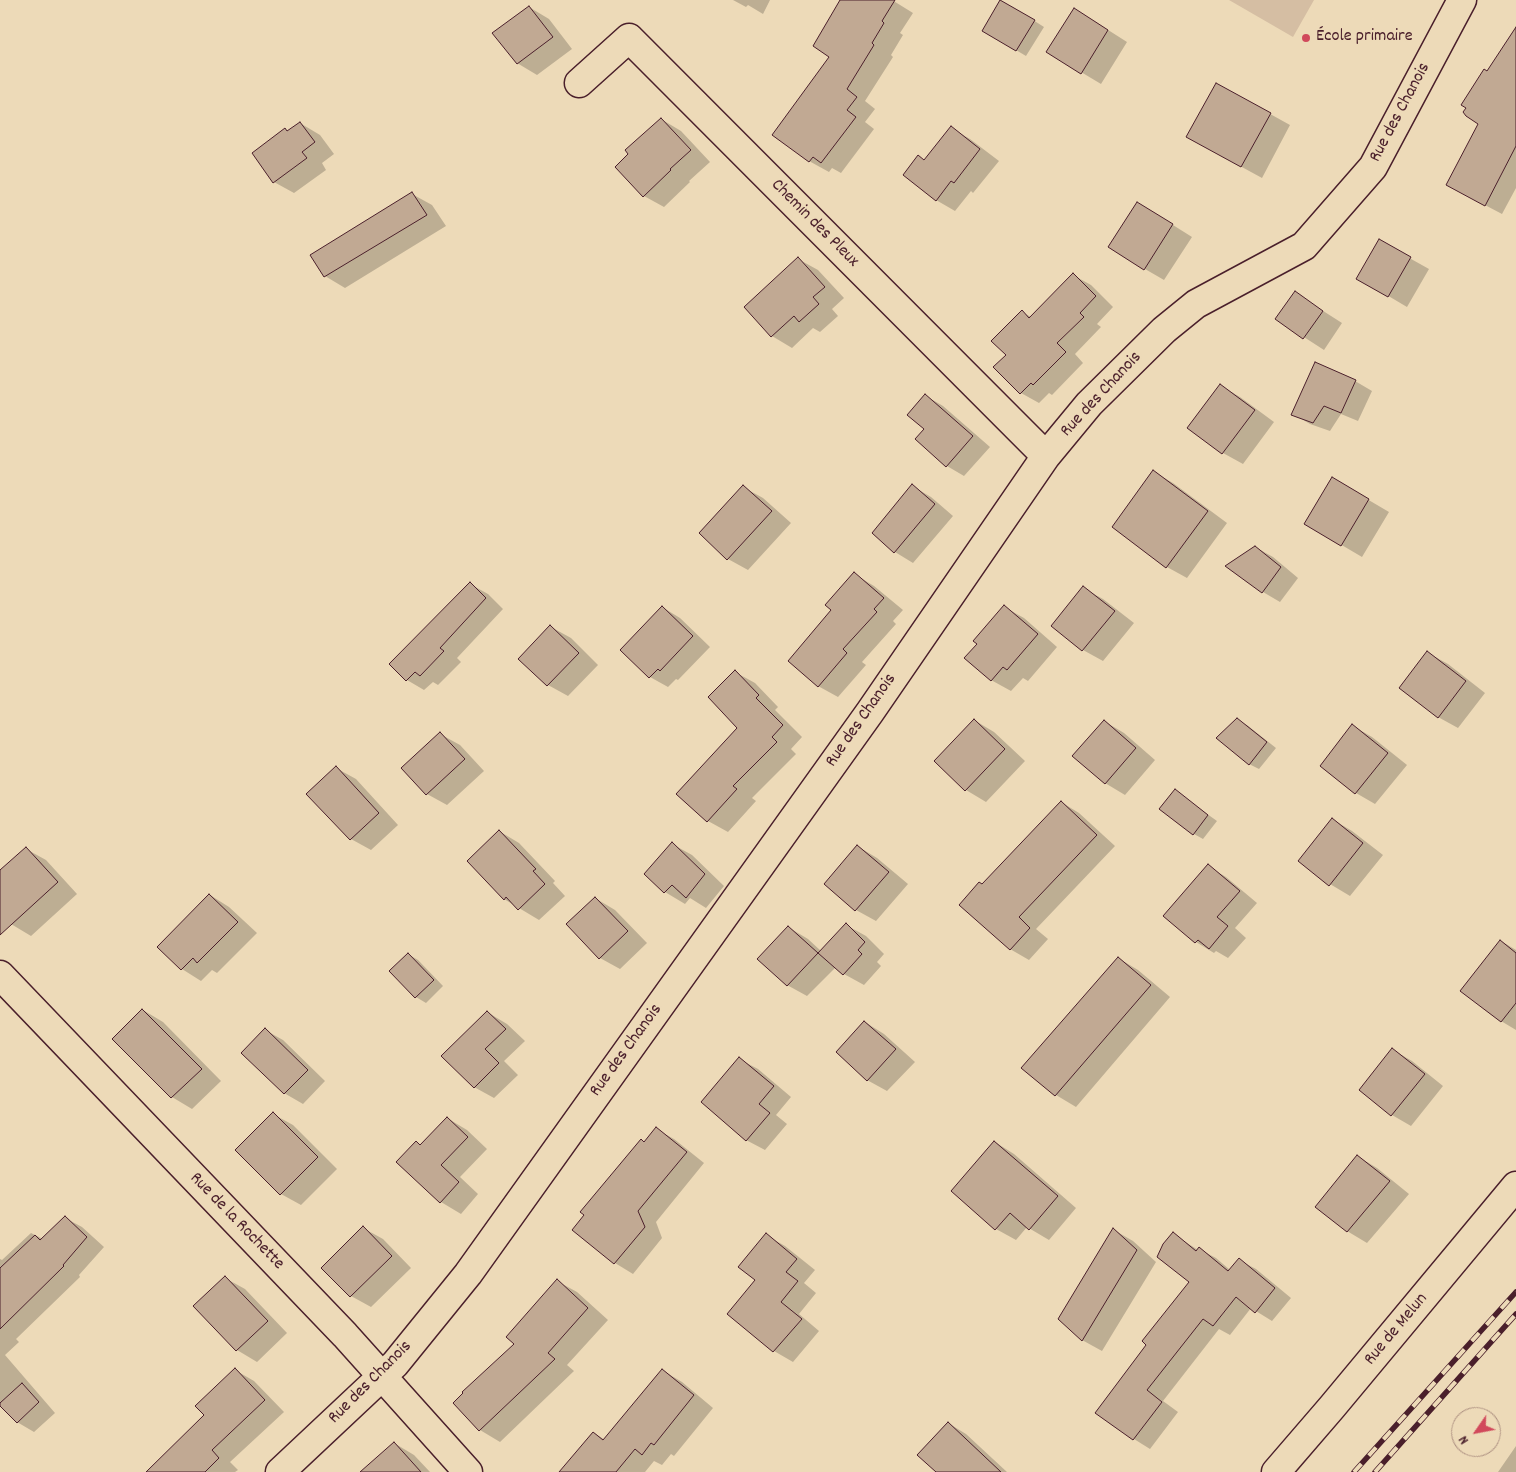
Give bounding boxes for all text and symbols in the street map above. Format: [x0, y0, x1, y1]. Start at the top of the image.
place label: École primaire [1316, 27, 1413, 49]
marker: École primaire [1300, 32, 1312, 44]
street label: Rue des Chanois [1366, 60, 1436, 166]
street label: Chemin des Pleux [765, 175, 863, 273]
street label: Rue des Chanois [1057, 348, 1147, 442]
street label: Rue des Chanois [822, 670, 902, 772]
street label: Rue des Chanois [586, 1000, 668, 1102]
street label: Rue de la Rochette [184, 1169, 288, 1275]
street label: Rue de Melun [1360, 1289, 1434, 1371]
street label: Rue des Chanois [325, 1337, 417, 1429]
north arrow [1451, 1407, 1501, 1457]
text: N [1454, 1431, 1475, 1448]

